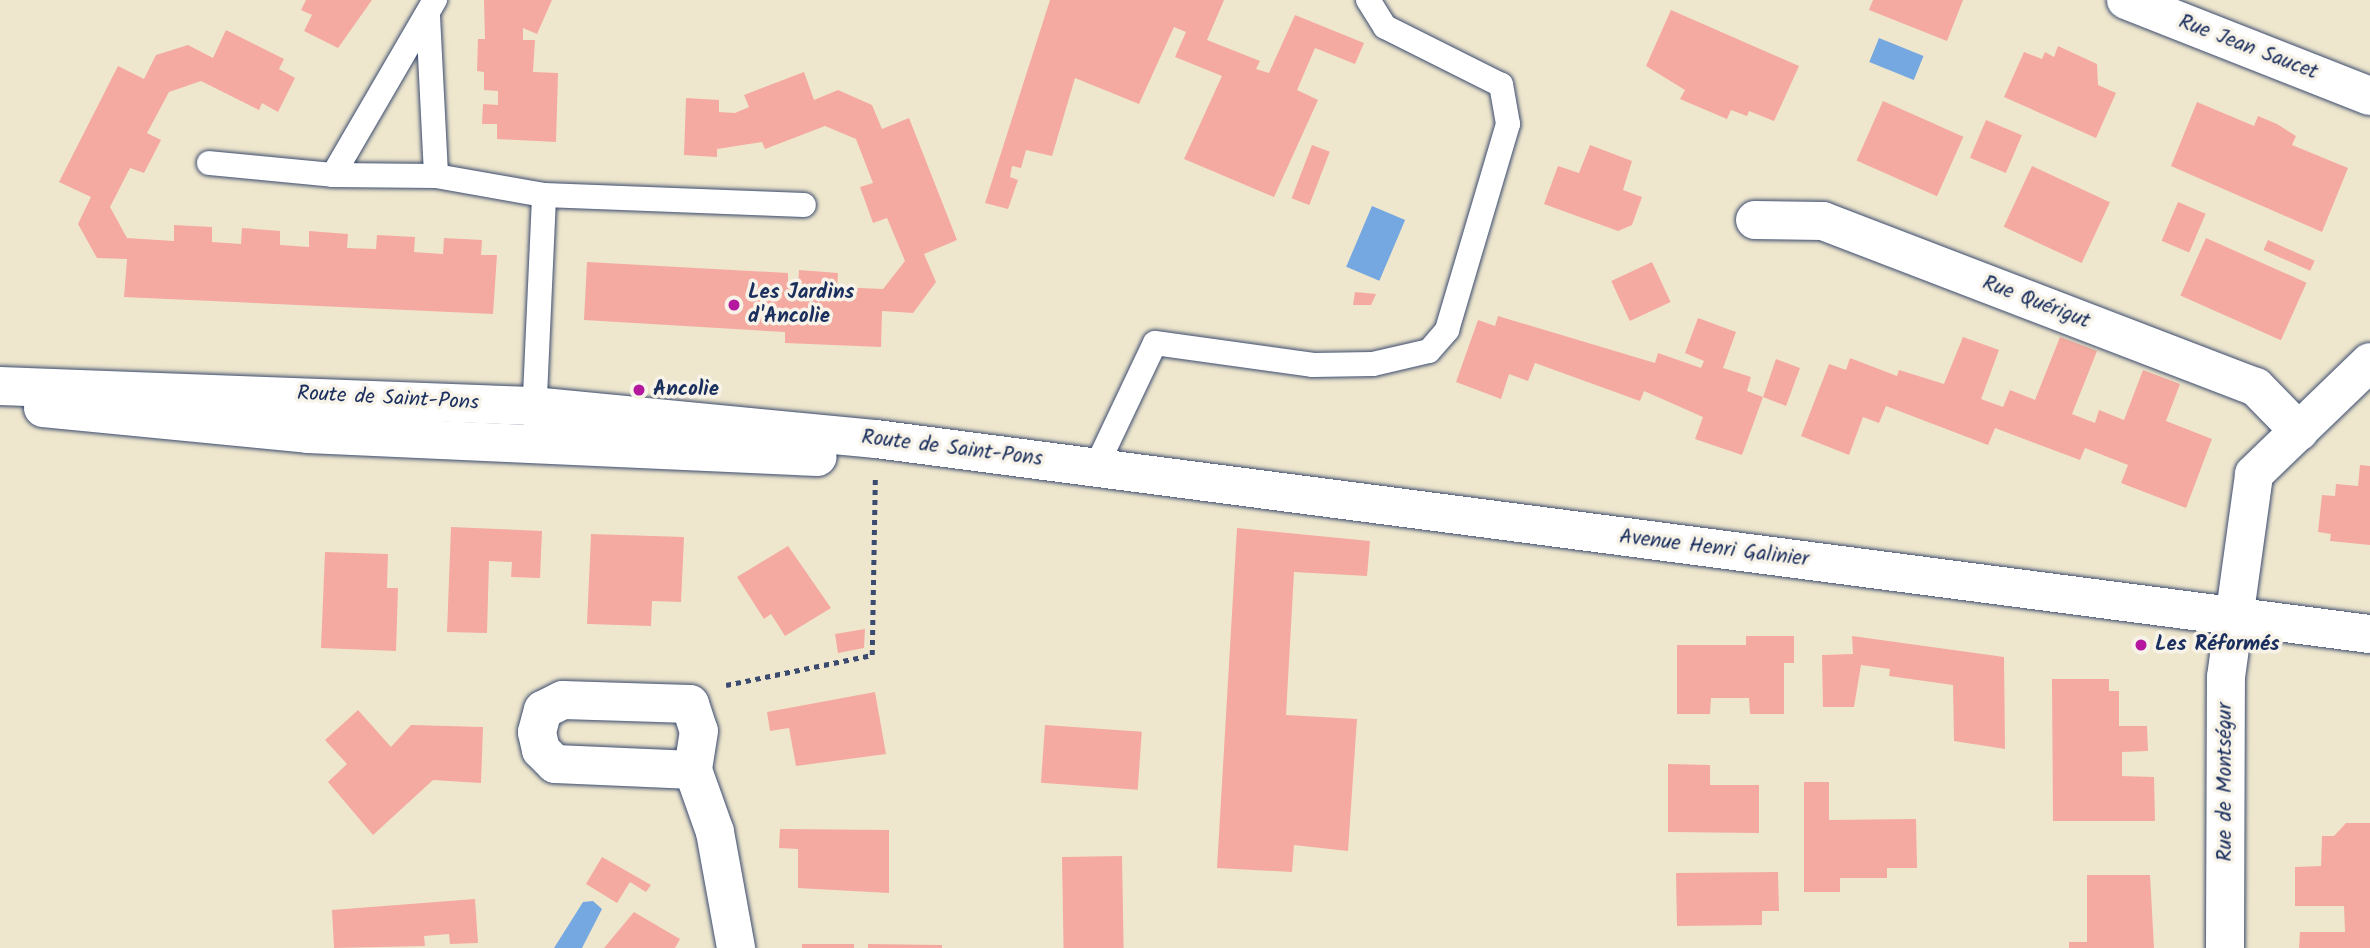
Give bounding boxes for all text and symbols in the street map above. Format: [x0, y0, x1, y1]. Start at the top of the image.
street label: Rue Jean Saucet [2175, 10, 2321, 86]
street label: Rue Quérigut [1979, 271, 2093, 335]
place label: Les Jardins d'Ancolie [748, 280, 854, 330]
marker: Les Jardins d'Ancolie [726, 297, 742, 313]
place label: Ancolie [653, 377, 719, 403]
street label: Route de Saint-Pons [296, 382, 480, 416]
marker: Ancolie [631, 382, 647, 398]
street label: Route de Saint-Pons [860, 425, 1044, 473]
street label: Avenue Henri Galinier [1618, 525, 1810, 573]
place label: Les Réformés [2155, 632, 2280, 658]
marker: Les Réformés [2133, 637, 2149, 653]
street label: Rue de Montségur [2213, 702, 2239, 862]

